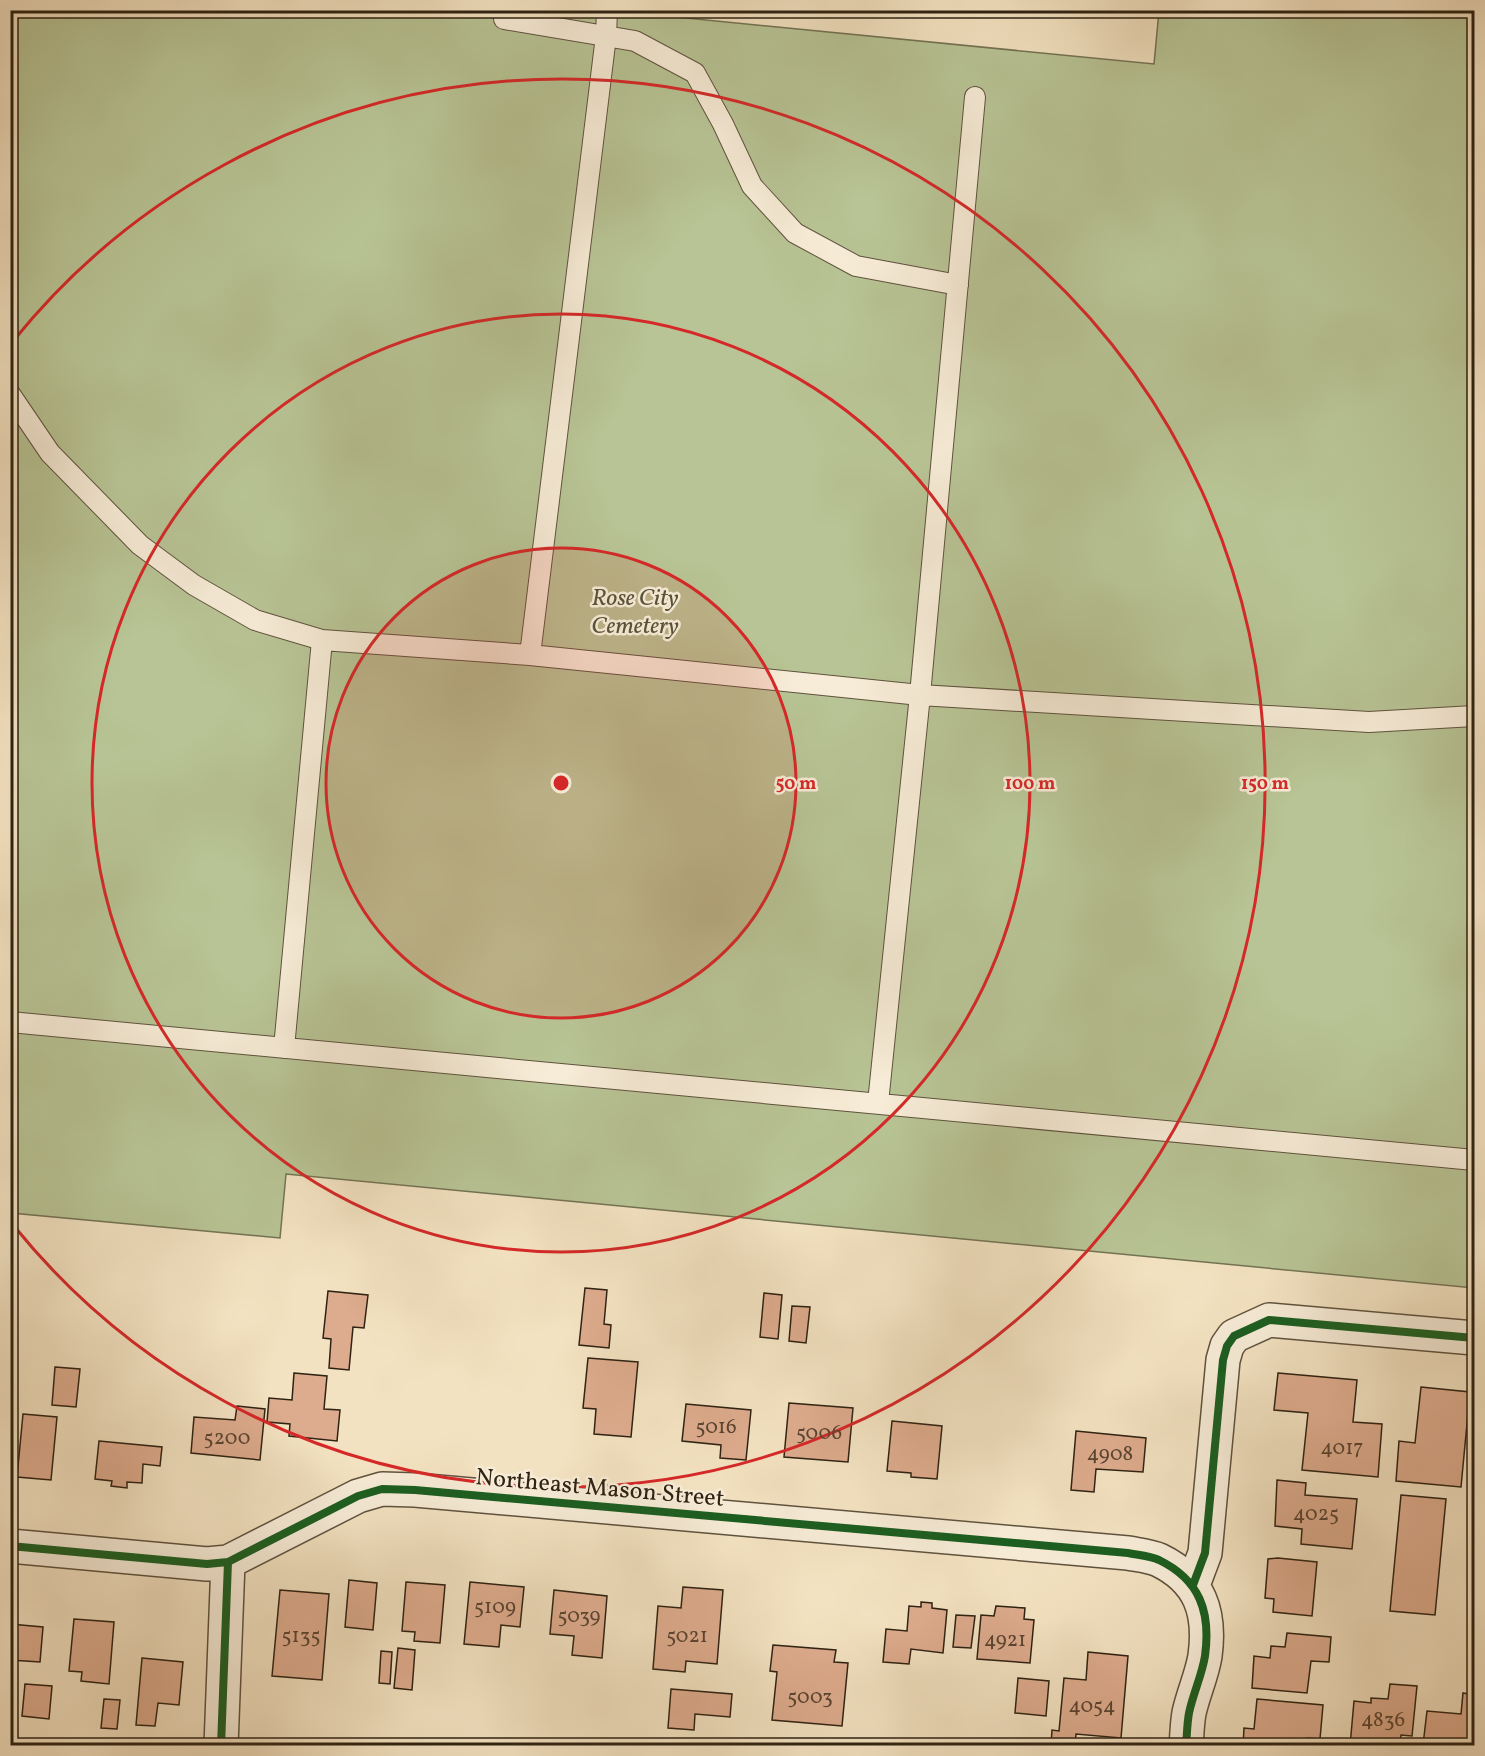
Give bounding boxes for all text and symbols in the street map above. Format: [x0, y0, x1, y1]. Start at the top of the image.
park label: Rose City Cemetery [591, 582, 679, 644]
text: 50 m [776, 772, 816, 797]
text: 100 m [1005, 772, 1055, 797]
text: 150 m [1241, 772, 1289, 797]
centre of rings [551, 773, 571, 793]
house number: 5016 [695, 1413, 737, 1442]
house number: 5006 [796, 1419, 842, 1448]
house number: 5200 [204, 1424, 250, 1453]
house number: 4017 [1320, 1434, 1364, 1463]
house number: 4908 [1087, 1440, 1133, 1469]
street label: Northeast Mason Street [474, 1461, 726, 1517]
house number: 4025 [1293, 1500, 1339, 1529]
house number: 5109 [474, 1593, 516, 1622]
house number: 5039 [557, 1602, 601, 1631]
house number: 5135 [281, 1622, 321, 1651]
house number: 5021 [666, 1622, 708, 1651]
house number: 4921 [984, 1626, 1026, 1655]
house number: 5003 [787, 1683, 833, 1712]
house number: 4054 [1068, 1692, 1116, 1721]
house number: 4836 [1361, 1706, 1405, 1735]

